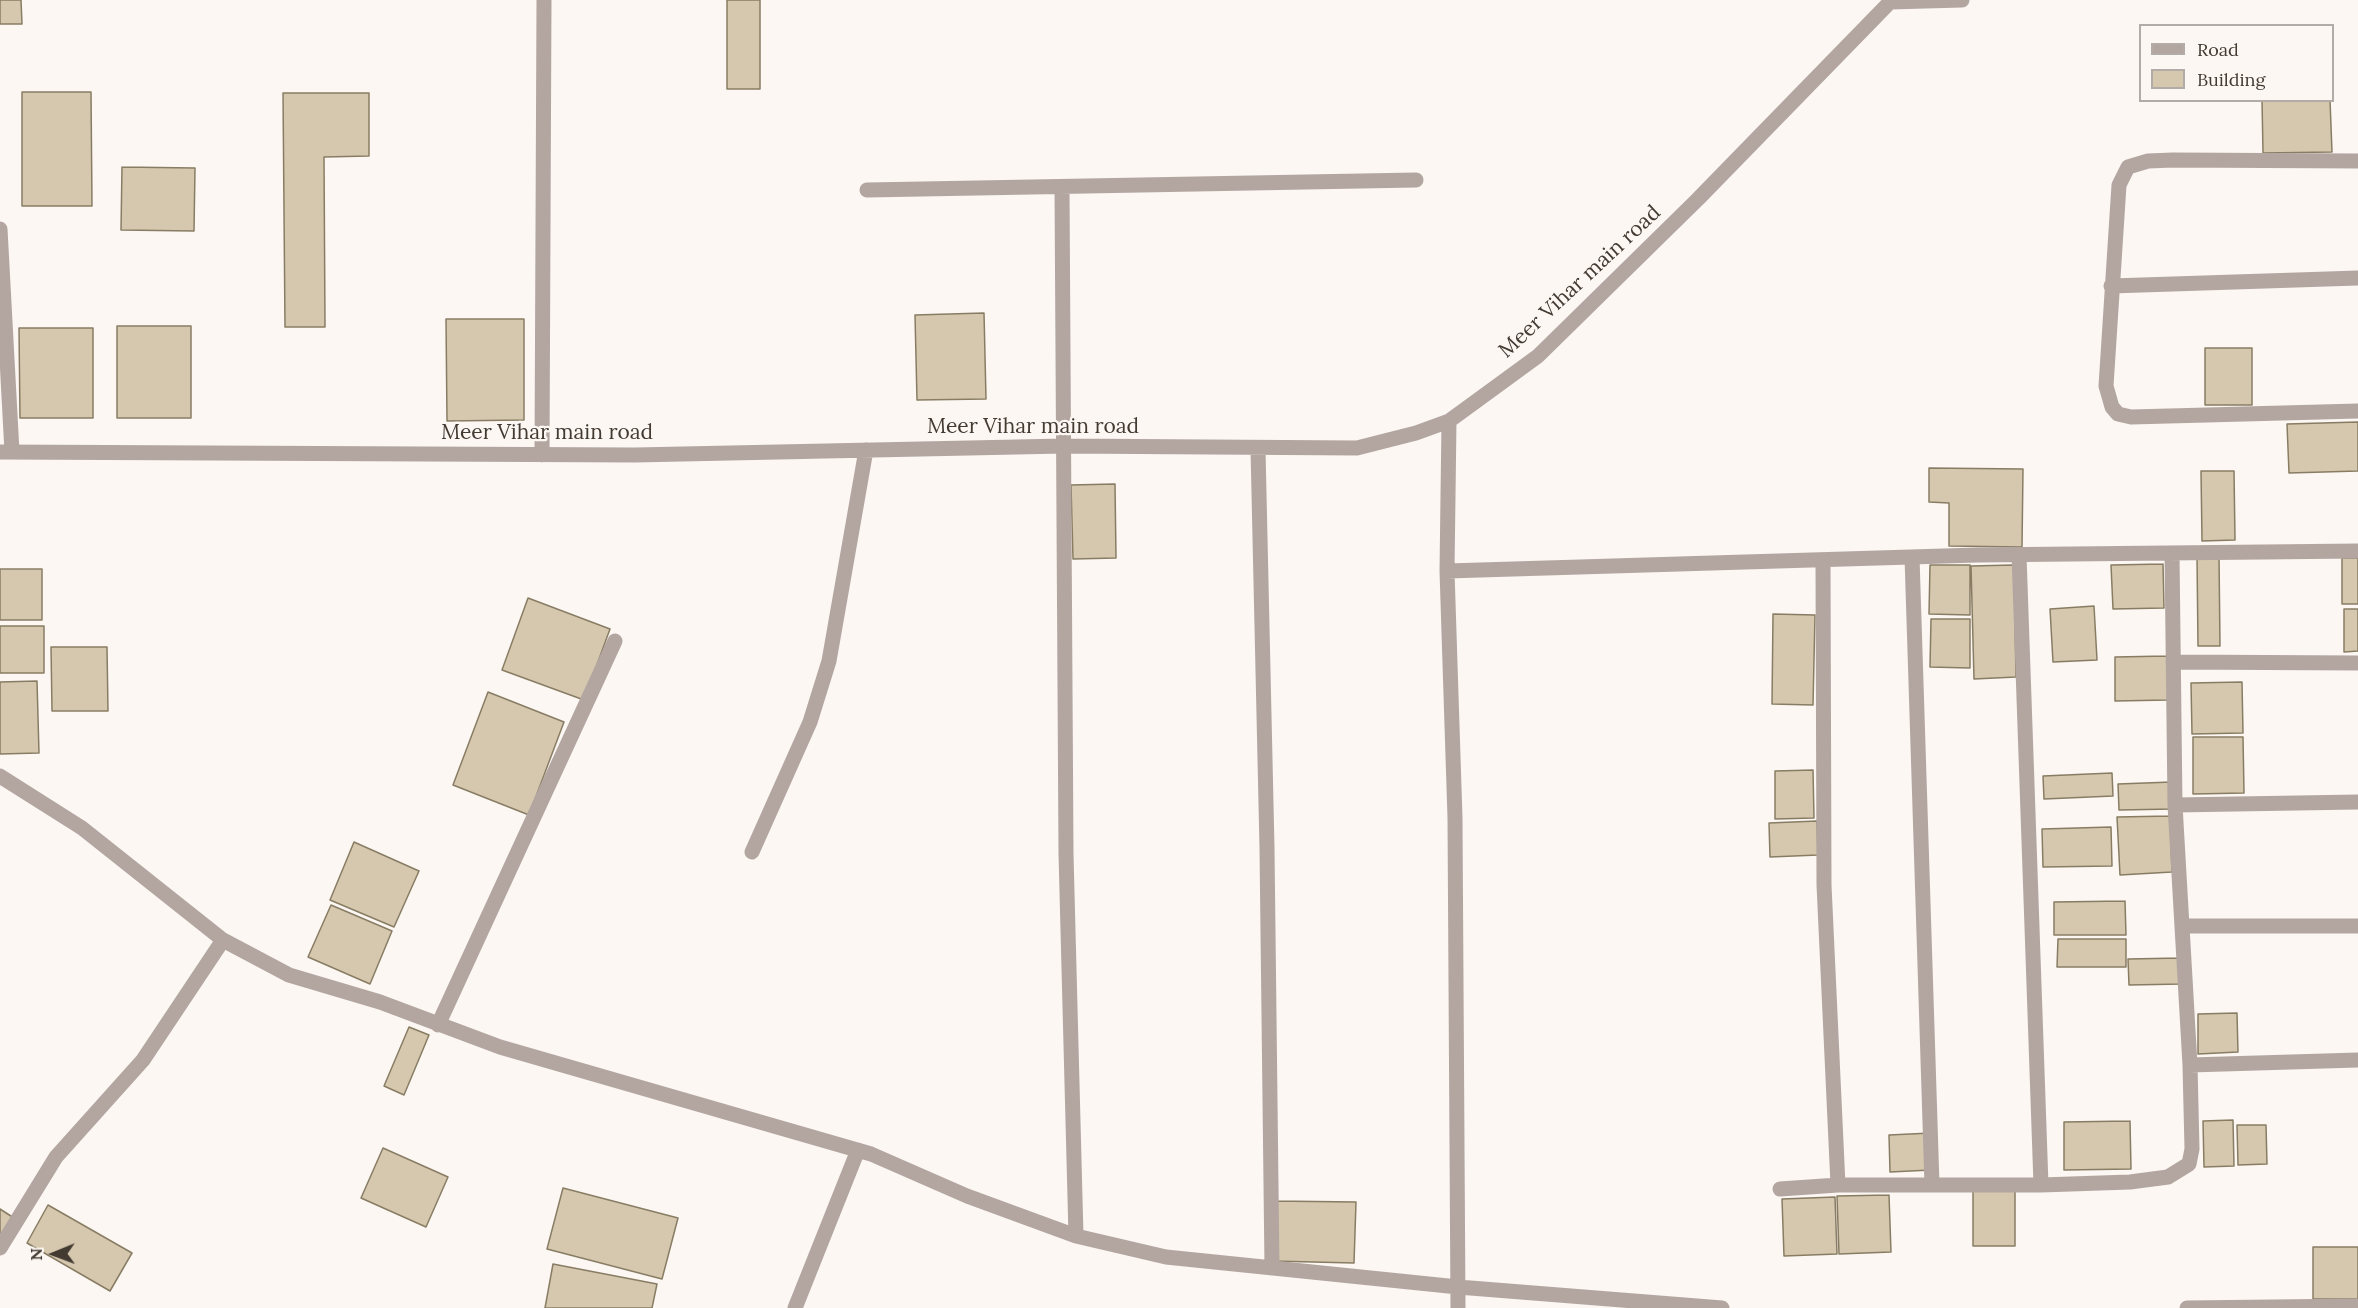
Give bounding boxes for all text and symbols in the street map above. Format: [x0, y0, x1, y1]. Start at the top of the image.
legend [2139, 24, 2334, 102]
text: Road [2197, 38, 2239, 61]
text: Building [2197, 68, 2265, 91]
street label: Meer Vihar main road [1494, 200, 1666, 364]
street label: Meer Vihar main road [927, 414, 1139, 440]
street label: Meer Vihar main road [441, 420, 653, 446]
north arrow [24, 1224, 84, 1284]
text: N [26, 1248, 46, 1261]

